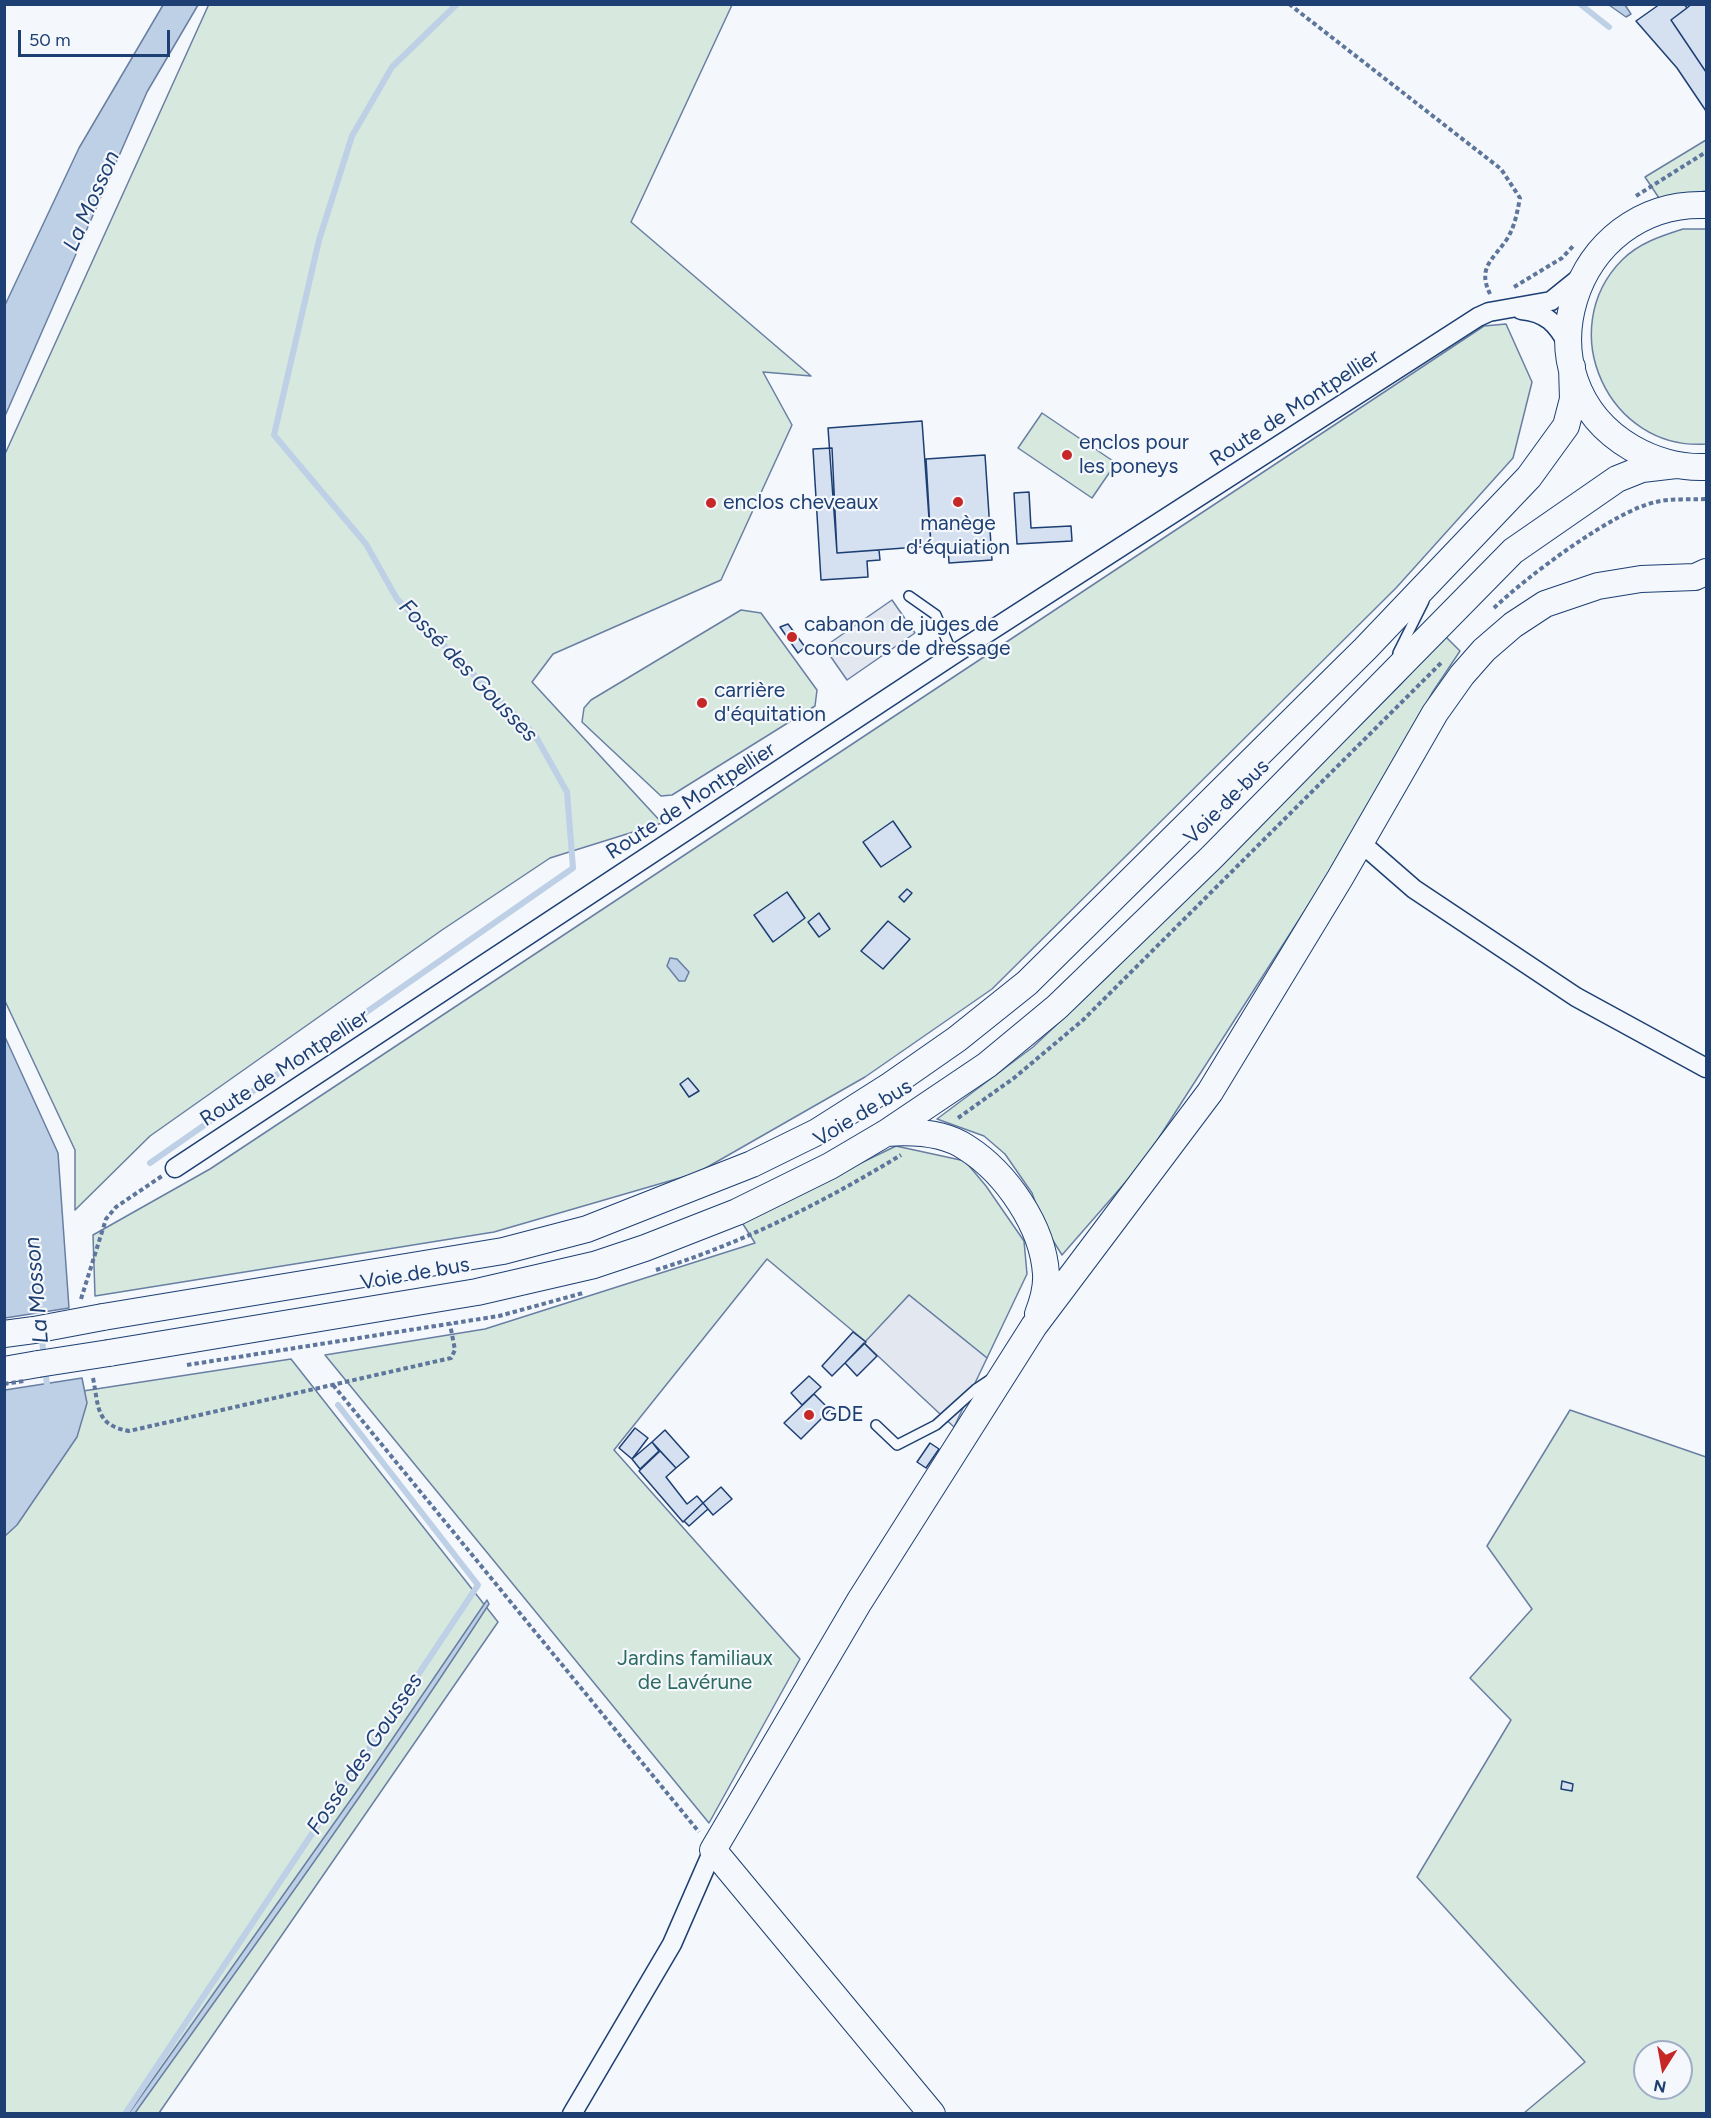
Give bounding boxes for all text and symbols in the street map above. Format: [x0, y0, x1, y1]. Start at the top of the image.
scale bar [21, 18, 172, 56]
text: 50 m [29, 29, 71, 51]
water label: La Mosson [58, 147, 126, 255]
street label: Route de Montpellier [1206, 344, 1384, 472]
place label: enclos pour les poneys [1079, 430, 1189, 480]
marker: enclos pour les poneys [1060, 448, 1074, 462]
place label: enclos cheveaux [723, 490, 878, 516]
marker: manège d'équiation [951, 495, 965, 509]
marker: enclos cheveaux [704, 496, 718, 510]
place label: manège d'équiation [906, 511, 1010, 561]
water label: Fossé des Gousses [393, 594, 543, 748]
place label: cabanon de juges de concours de dressage [804, 612, 1010, 662]
marker: cabanon de juges de concours de dressage [785, 630, 799, 644]
place label: carrière d'équitation [714, 678, 826, 728]
marker: carrière d'équitation [695, 696, 709, 710]
street label: Route de Montpellier [602, 737, 780, 865]
street label: Voie de bus [1179, 754, 1275, 850]
street label: Route de Montpellier [196, 1004, 374, 1132]
street label: Voie de bus [809, 1074, 917, 1152]
water label: La Mosson [19, 1236, 55, 1344]
street label: Voie de bus [359, 1252, 471, 1296]
place label: GDE [821, 1402, 864, 1428]
marker: GDE [802, 1408, 816, 1422]
park label: Jardins familiaux de Lavérune [617, 1646, 773, 1696]
water label: Fossé des Gousses [301, 1669, 429, 1839]
north arrow [1633, 2040, 1693, 2100]
text: N [1652, 2076, 1668, 2097]

